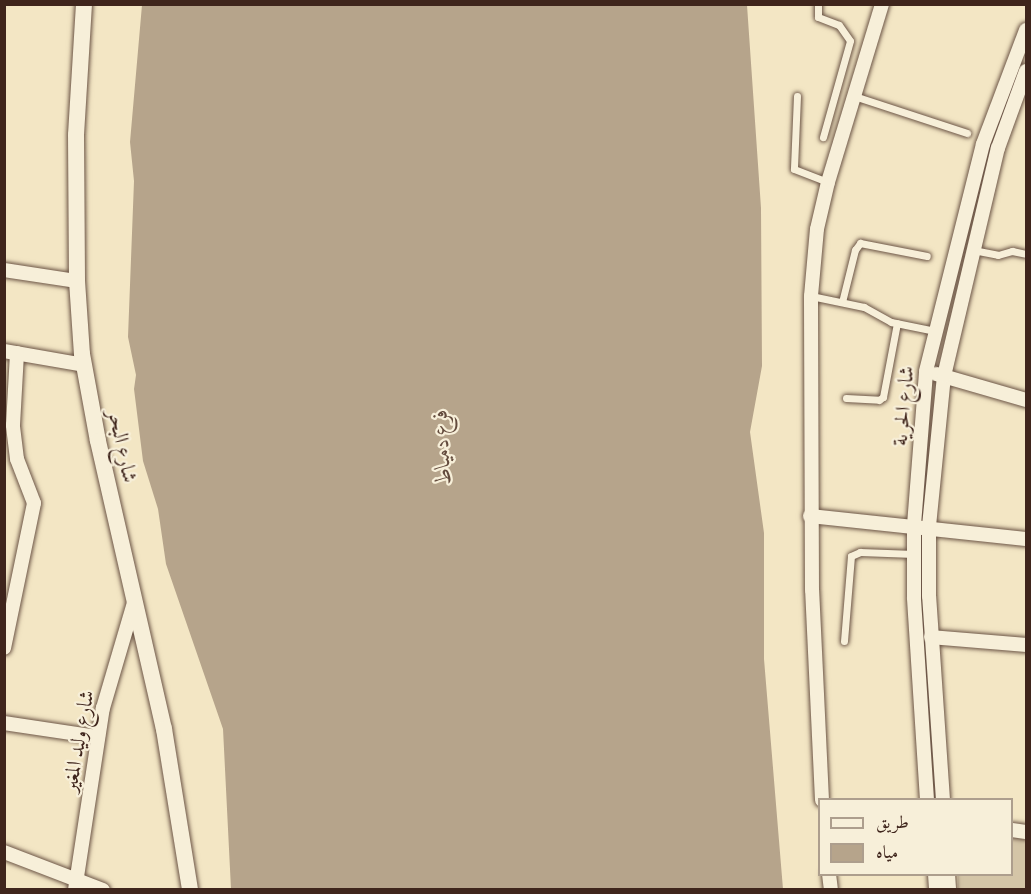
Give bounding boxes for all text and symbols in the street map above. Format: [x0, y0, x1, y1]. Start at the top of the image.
street label: شارع الحرية [887, 365, 919, 447]
street label: شارع البحر [103, 407, 143, 485]
water label: فرع دمياط [427, 408, 457, 486]
street label: شارع وليد المغير [57, 688, 99, 794]
legend [818, 798, 1013, 876]
text: طريق [876, 810, 909, 834]
text: مياه [876, 840, 898, 864]

